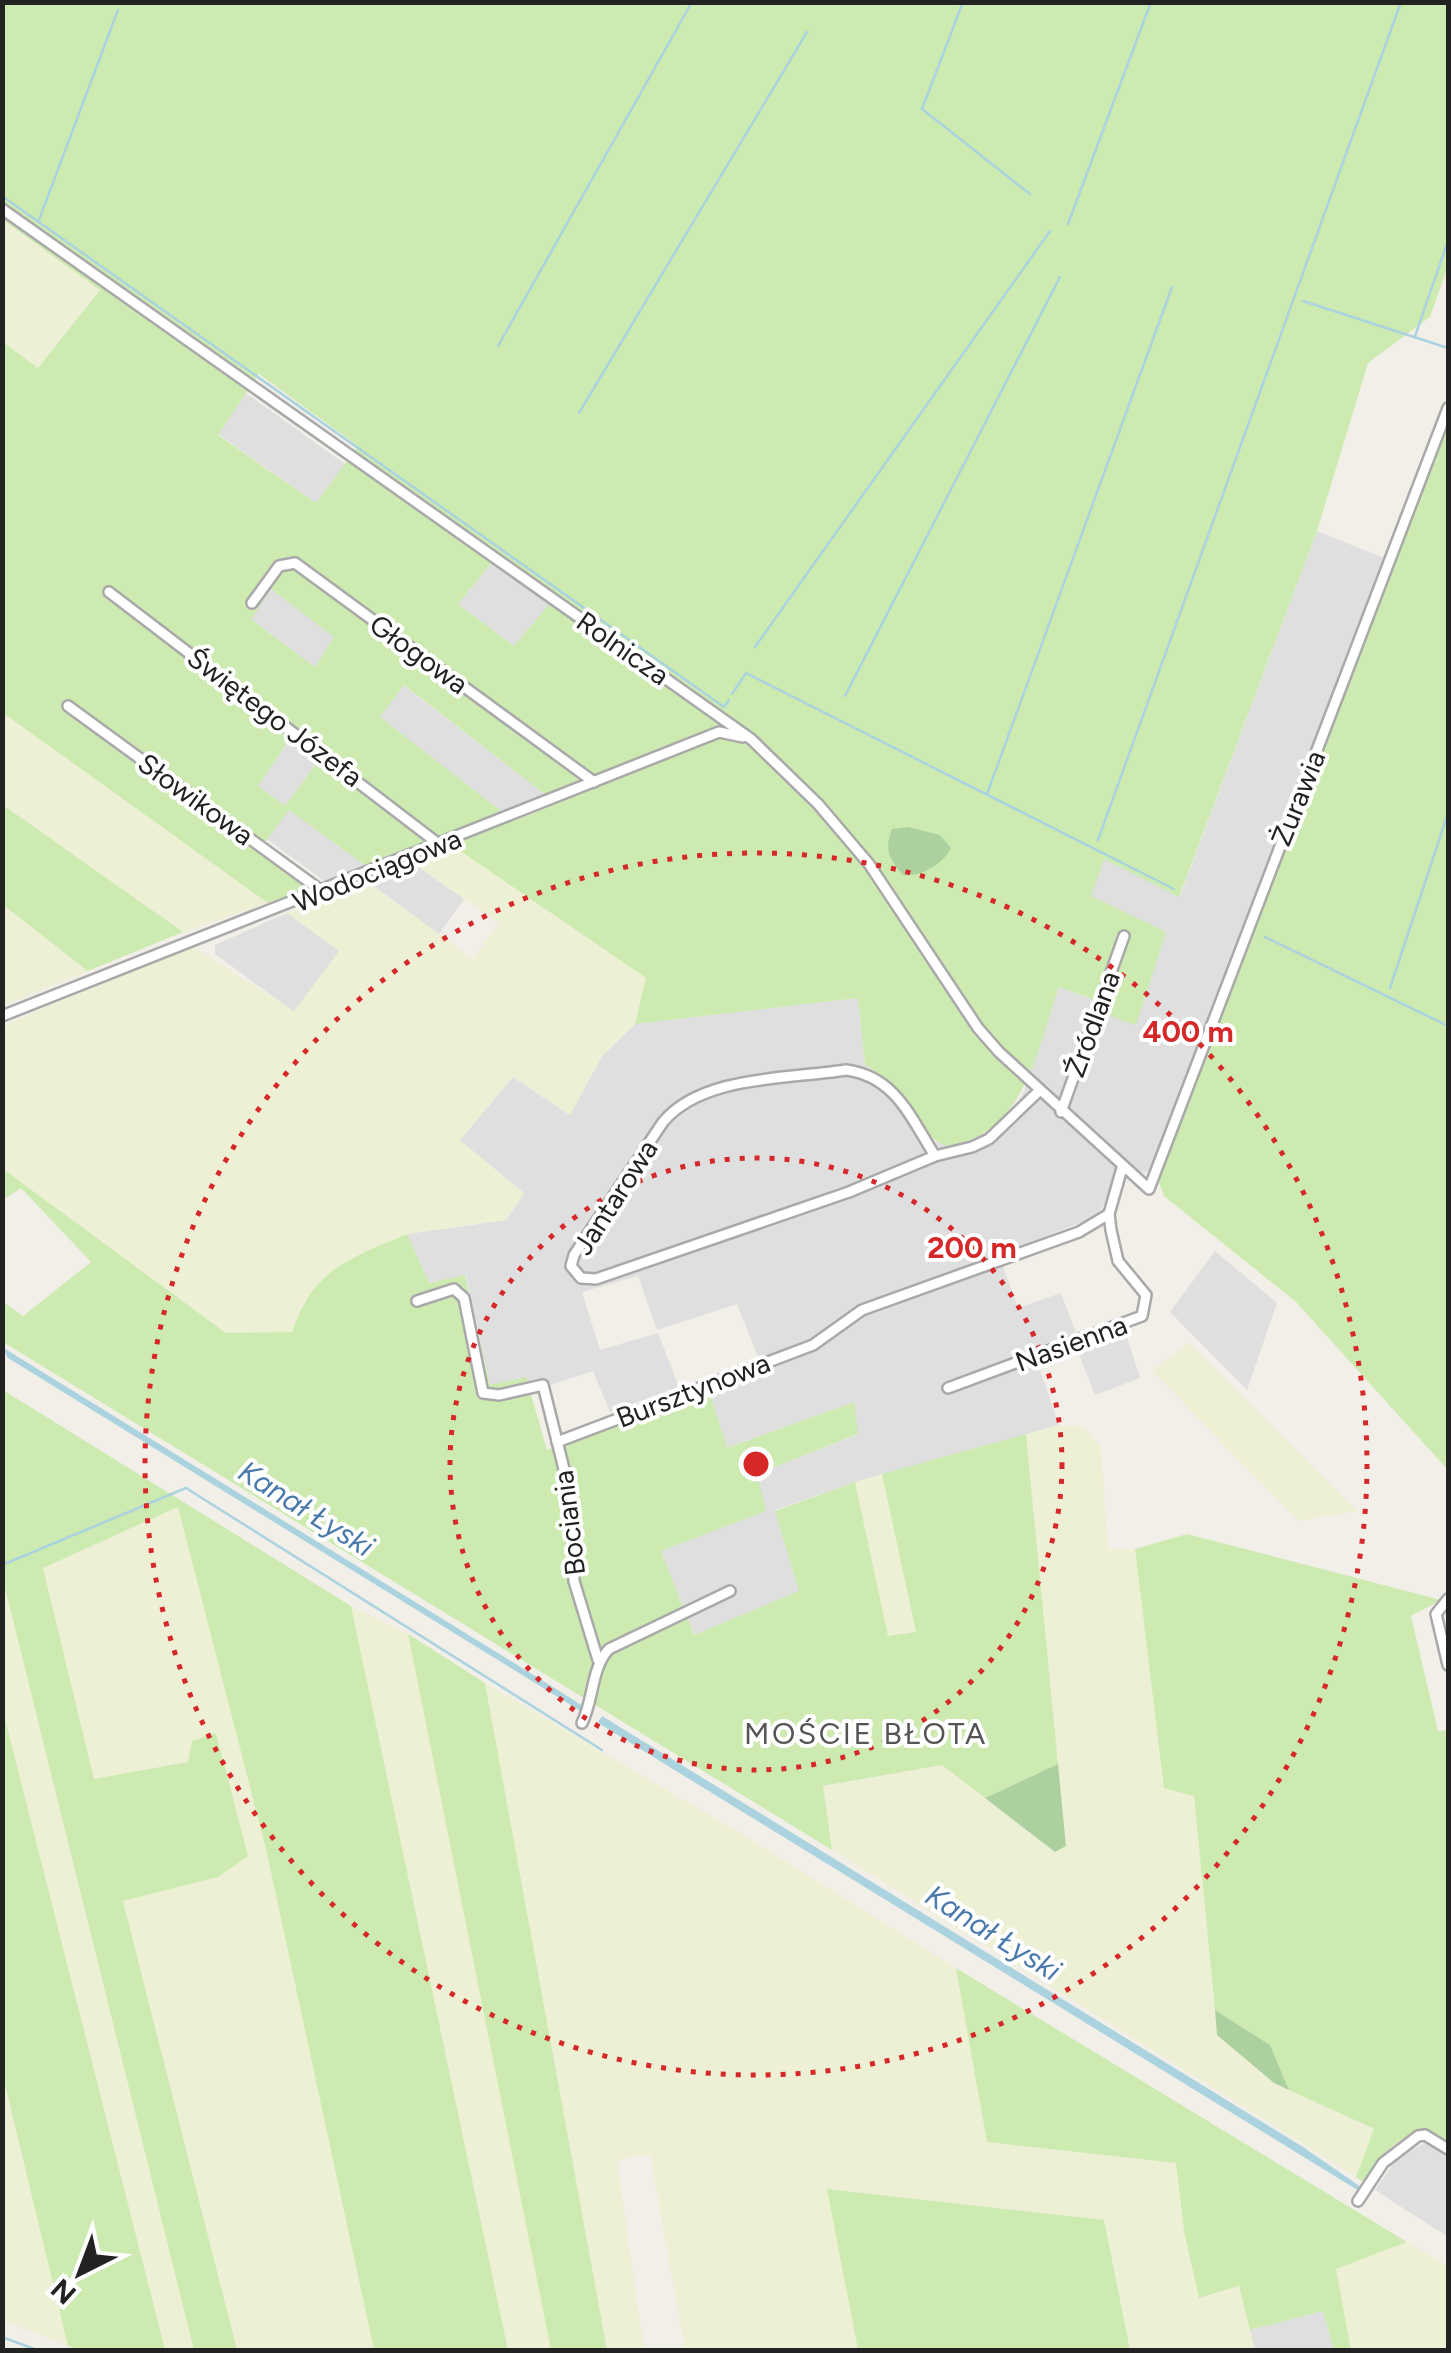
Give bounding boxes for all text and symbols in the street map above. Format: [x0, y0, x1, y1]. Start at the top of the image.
street label: Rolnicza [570, 604, 676, 692]
street label: Głogowa [363, 607, 475, 701]
street label: Świętego Józefa [181, 640, 369, 794]
street label: Żurawia [1264, 745, 1332, 851]
street label: Słowikowa [132, 746, 260, 852]
street label: Wodociągowa [288, 821, 466, 919]
street label: Źródlana [1057, 966, 1127, 1082]
text: 400 m [1142, 1013, 1234, 1050]
street label: Jantarowa [565, 1133, 665, 1261]
text: 200 m [927, 1229, 1017, 1266]
street label: Nasienna [1011, 1307, 1131, 1379]
street label: Bursztynowa [611, 1345, 775, 1435]
centre of rings [738, 1446, 774, 1482]
water label: Kanał Łyski [232, 1452, 382, 1565]
street label: Bociania [546, 1468, 592, 1578]
district label: MOŚCIE BŁOTA [744, 1715, 988, 1752]
water label: Kanał Łyski [919, 1876, 1069, 1989]
north arrow [30, 2223, 130, 2323]
text: N [44, 2272, 83, 2311]

